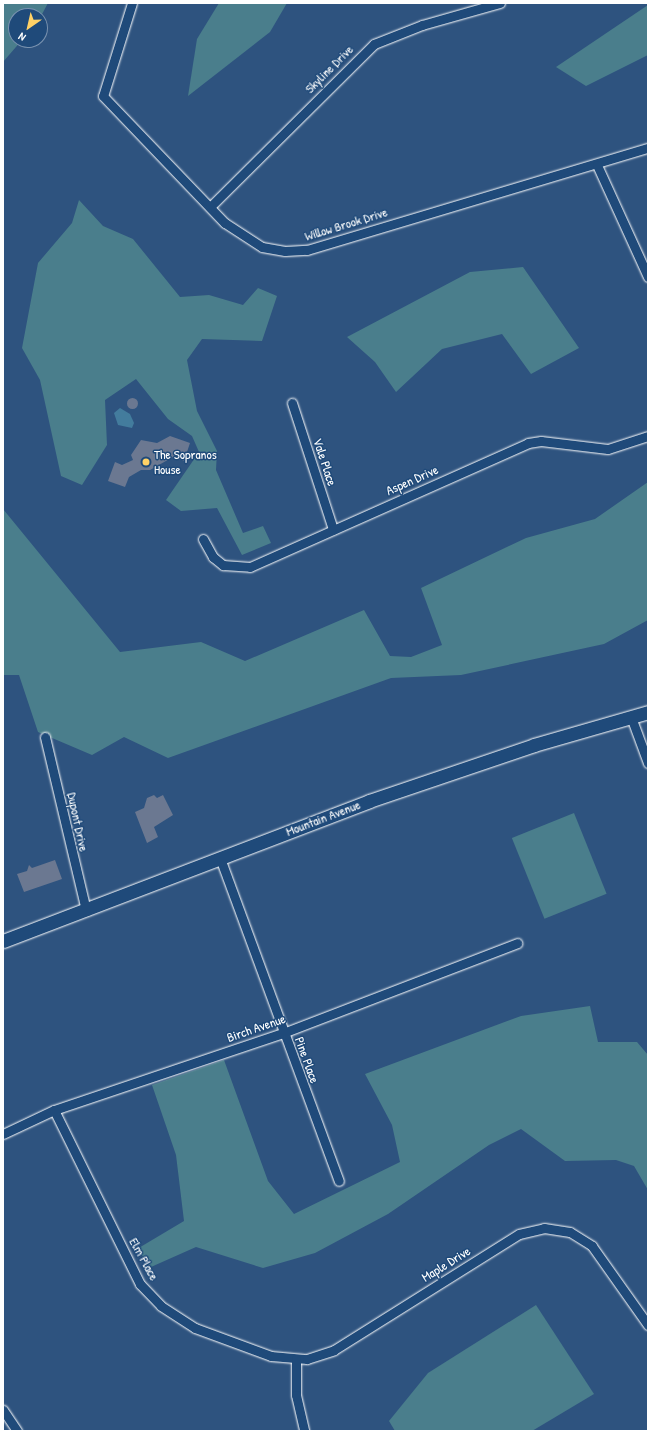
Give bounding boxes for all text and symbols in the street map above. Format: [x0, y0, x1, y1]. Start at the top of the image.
north arrow [8, 8, 48, 48]
text: N [16, 30, 28, 45]
street label: Skyline Drive [302, 42, 356, 96]
street label: Willow Brook Drive [303, 204, 389, 244]
street label: Vale Place [310, 436, 340, 488]
place label: The Sopranos House [154, 447, 217, 478]
marker: The Sopranos House [141, 457, 151, 467]
street label: Aspen Drive [384, 462, 440, 498]
street label: Dupont Drive [64, 791, 92, 853]
street label: Mountain Avenue [284, 797, 362, 839]
street label: Birch Avenue [225, 1011, 287, 1045]
street label: Pine Place [291, 1035, 323, 1085]
street label: Elm Place [126, 1235, 162, 1283]
street label: Maple Drive [419, 1243, 473, 1285]

